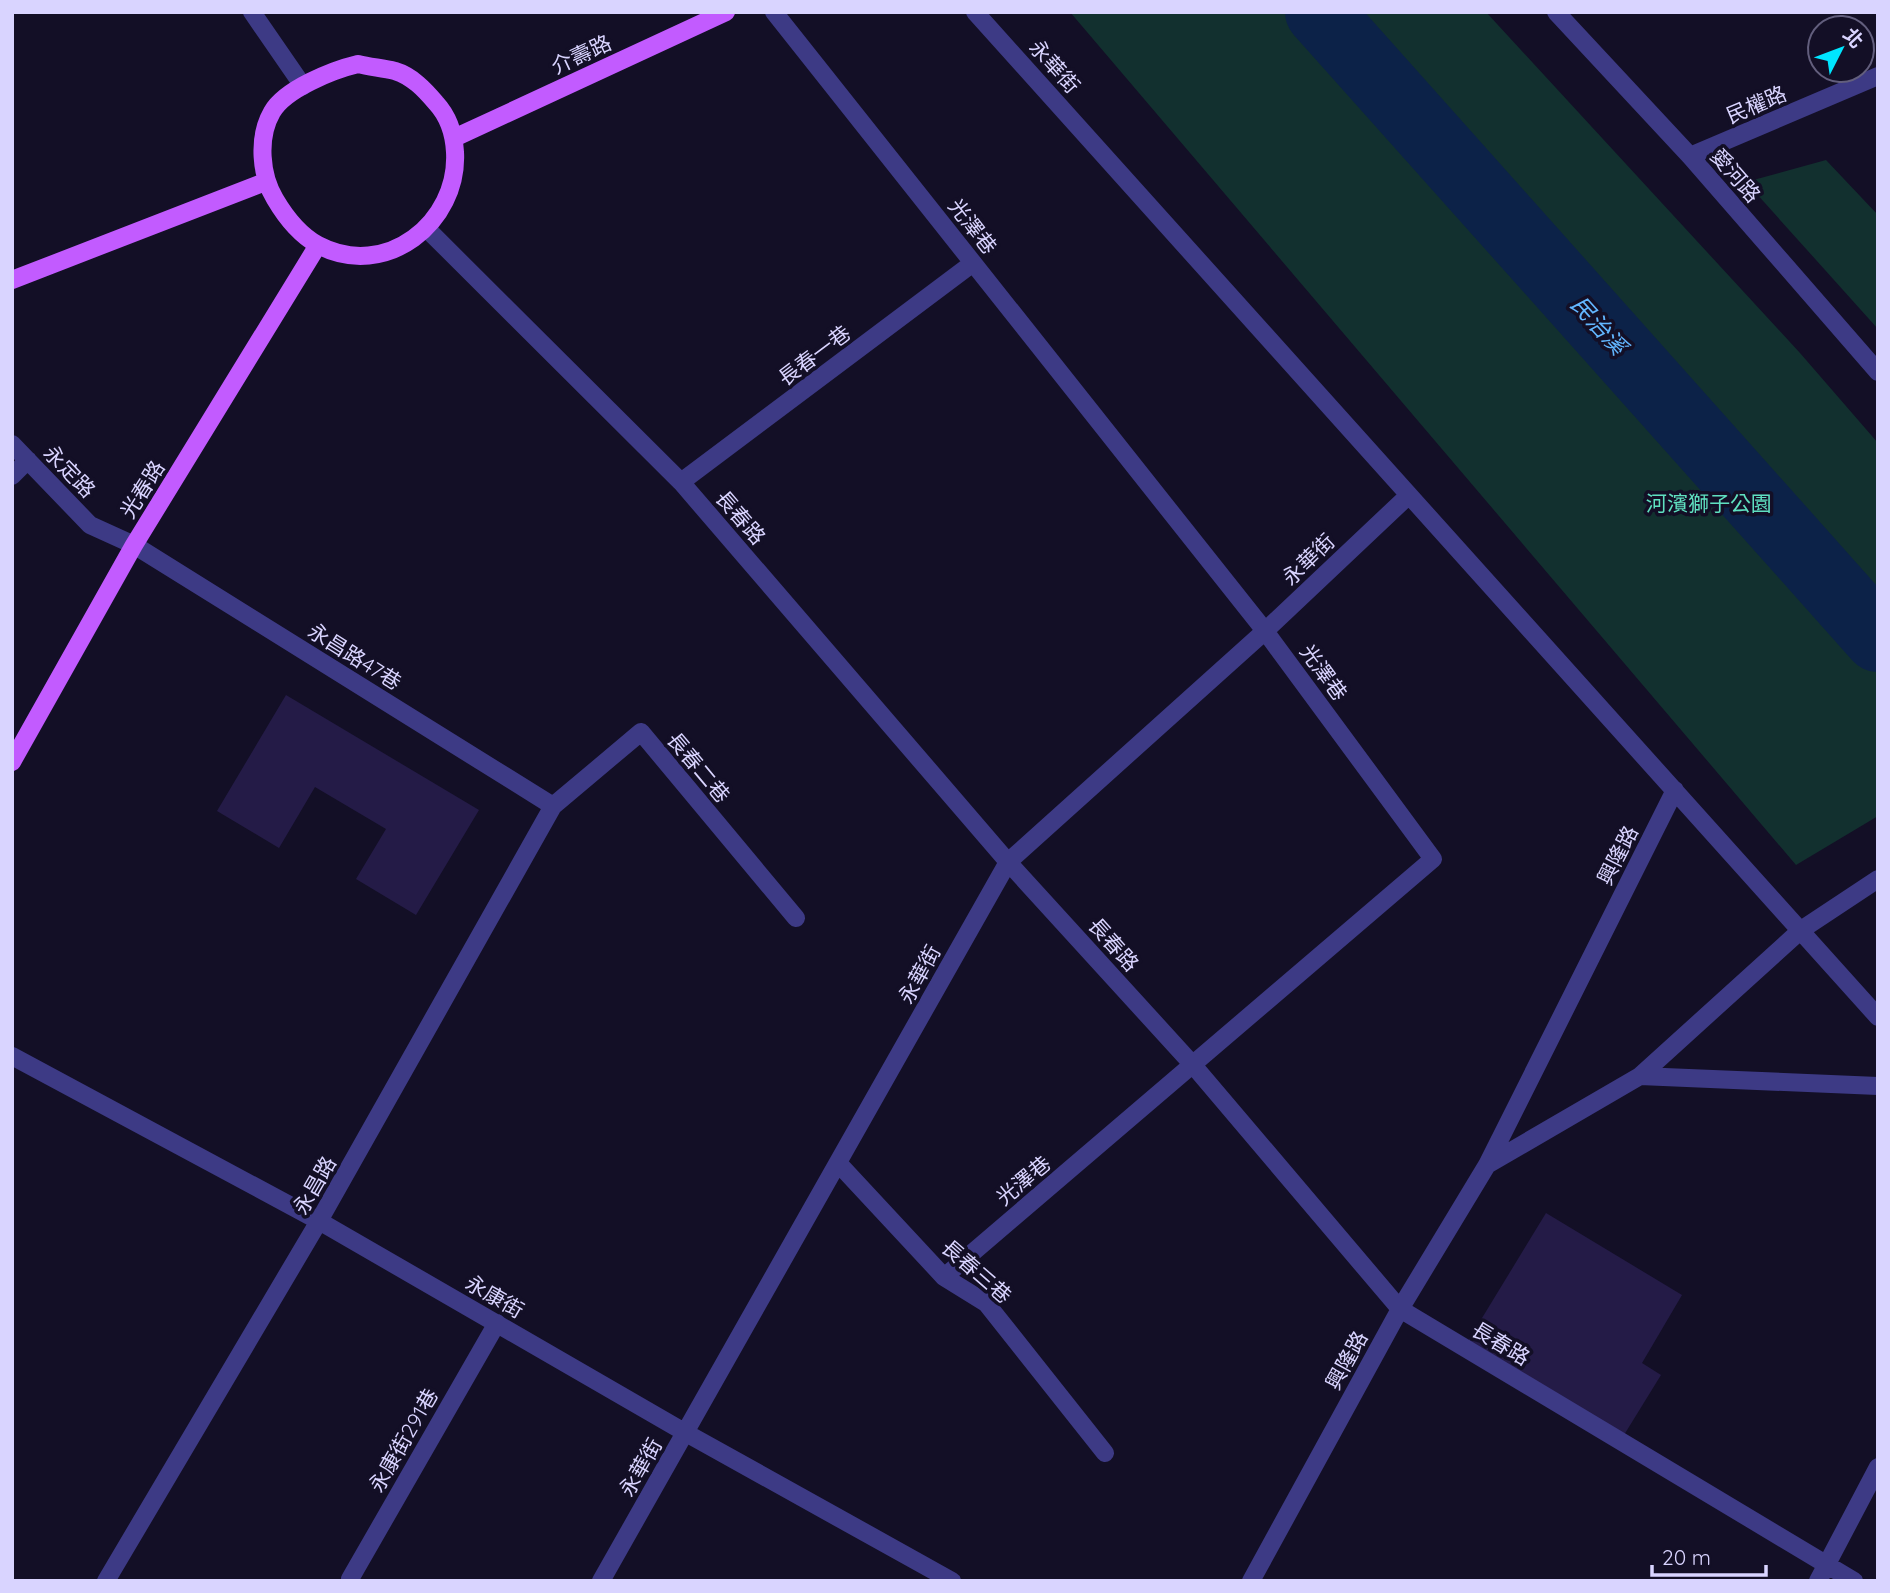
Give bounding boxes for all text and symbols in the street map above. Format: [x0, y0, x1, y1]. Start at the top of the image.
north arrow [1806, 14, 1876, 84]
text: 北 [1838, 23, 1869, 53]
street label: 介壽路 [547, 29, 615, 79]
street label: 永華街 [1024, 34, 1086, 98]
street label: 民權路 [1722, 80, 1790, 128]
street label: 愛河路 [1706, 143, 1766, 207]
street label: 光澤巷 [943, 193, 1003, 259]
water label: 民治溪 [1565, 290, 1635, 363]
street label: 長春一巷 [773, 319, 855, 391]
street label: 永定路 [39, 439, 101, 503]
street label: 光春路 [114, 455, 170, 523]
street label: 長春路 [711, 485, 771, 549]
park label: 河濱獅子公園 [1646, 490, 1772, 516]
street label: 永華街 [1276, 528, 1340, 590]
street label: 永昌路47巷 [303, 617, 407, 695]
street label: 光澤巷 [1295, 639, 1353, 705]
street label: 長春二巷 [662, 726, 736, 808]
street label: 興隆路 [1591, 821, 1643, 889]
street label: 長春路 [1083, 912, 1145, 976]
street label: 永華街 [892, 940, 946, 1008]
street label: 光澤巷 [991, 1150, 1055, 1210]
street label: 永昌路 [287, 1151, 341, 1219]
street label: 長春三巷 [937, 1234, 1017, 1308]
street label: 永康街 [461, 1269, 529, 1323]
street label: 長春路 [1467, 1316, 1535, 1370]
street label: 興隆路 [1319, 1326, 1373, 1394]
street label: 永康街291巷 [363, 1384, 443, 1496]
street label: 永華街 [613, 1433, 667, 1501]
scale bar [1652, 1534, 1766, 1578]
text: 20 m [1662, 1544, 1711, 1570]

